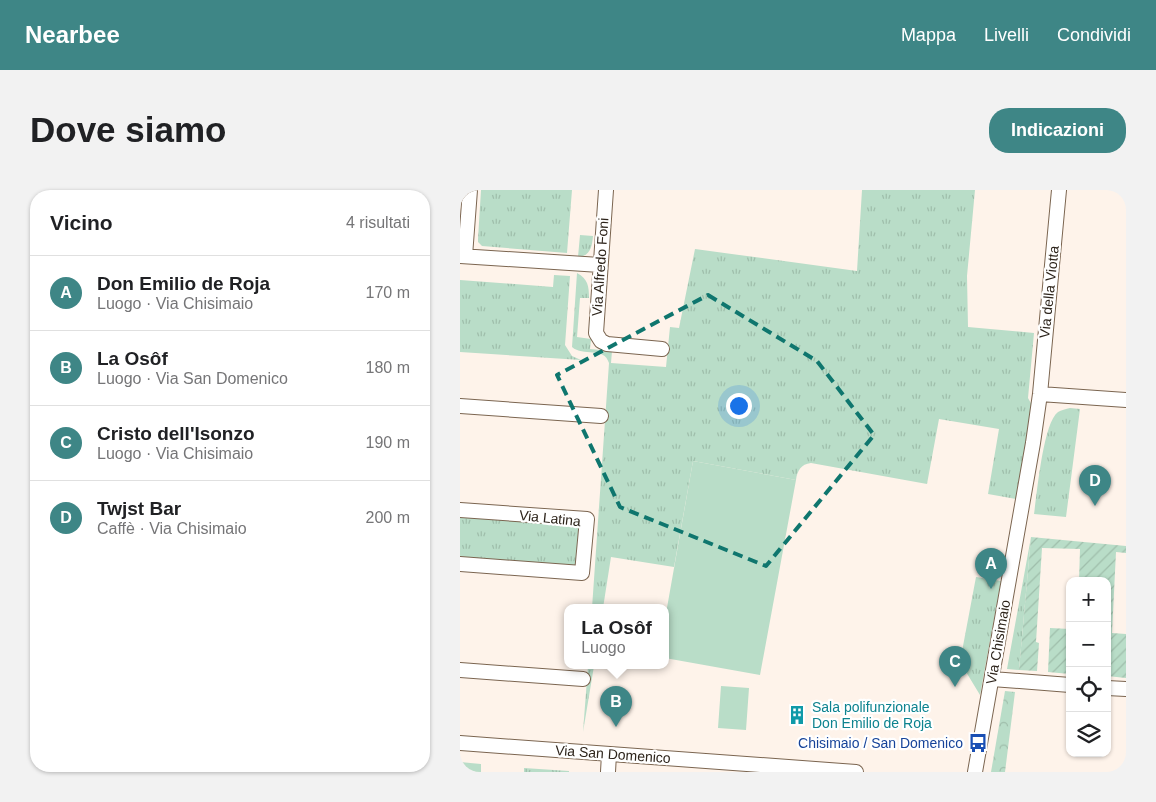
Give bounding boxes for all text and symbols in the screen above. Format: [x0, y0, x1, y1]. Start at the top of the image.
text: Nearbee [25, 21, 120, 48]
text: Mappa [901, 25, 956, 45]
text: Livelli [984, 25, 1029, 45]
text: Condividi [1057, 25, 1131, 45]
button: Indicazioni [989, 108, 1126, 153]
text: Dove siamo [30, 110, 226, 149]
text: Vicino [50, 211, 113, 234]
text: 4 risultati [346, 214, 410, 231]
street label: Via Alfredo Foni [589, 217, 611, 317]
street label: Via della Viotta [1036, 245, 1062, 339]
text: Don Emilio de Roja [97, 273, 270, 294]
text: A [60, 284, 72, 301]
text: 170 m [366, 284, 410, 301]
text: Luogo · Via Chisimaio [97, 295, 253, 312]
text: La Osôf [97, 348, 168, 369]
text: B [60, 359, 72, 376]
text: 180 m [366, 359, 410, 376]
text: Luogo · Via San Domenico [97, 370, 288, 387]
your location [726, 393, 752, 419]
text: Cristo dell'Isonzo [97, 423, 255, 444]
text: C [60, 434, 72, 451]
text: 190 m [366, 434, 410, 451]
text: Luogo · Via Chisimaio [97, 445, 253, 462]
pin: D [1079, 465, 1111, 506]
text: Twjst Bar [97, 498, 181, 519]
street label: Via Latina [518, 507, 582, 529]
text: D [60, 509, 72, 526]
text: 200 m [366, 509, 410, 526]
text: Caffè · Via Chisimaio [97, 520, 247, 537]
pin: A [975, 548, 1007, 589]
map controls [1066, 577, 1111, 757]
button: + [1066, 577, 1111, 622]
street label: Via Chisimaio [983, 598, 1013, 685]
popup [564, 604, 669, 669]
text: La Osôf [581, 617, 652, 638]
button: − [1066, 622, 1111, 667]
text: Luogo [581, 639, 626, 656]
pin: C [939, 646, 971, 687]
button: locate [1066, 667, 1111, 712]
pin: B [600, 686, 632, 727]
place label: Sala polifunzionale Don Emilio de Roja [812, 699, 932, 731]
building icon: Sala polifunzionale Don Emilio de Roja [786, 704, 808, 726]
button: layers [1066, 712, 1111, 757]
bus stop icon: Chisimaio / San Domenico [967, 732, 989, 754]
place label: Chisimaio / San Domenico [798, 735, 963, 751]
street label: Via San Domenico [555, 742, 671, 766]

